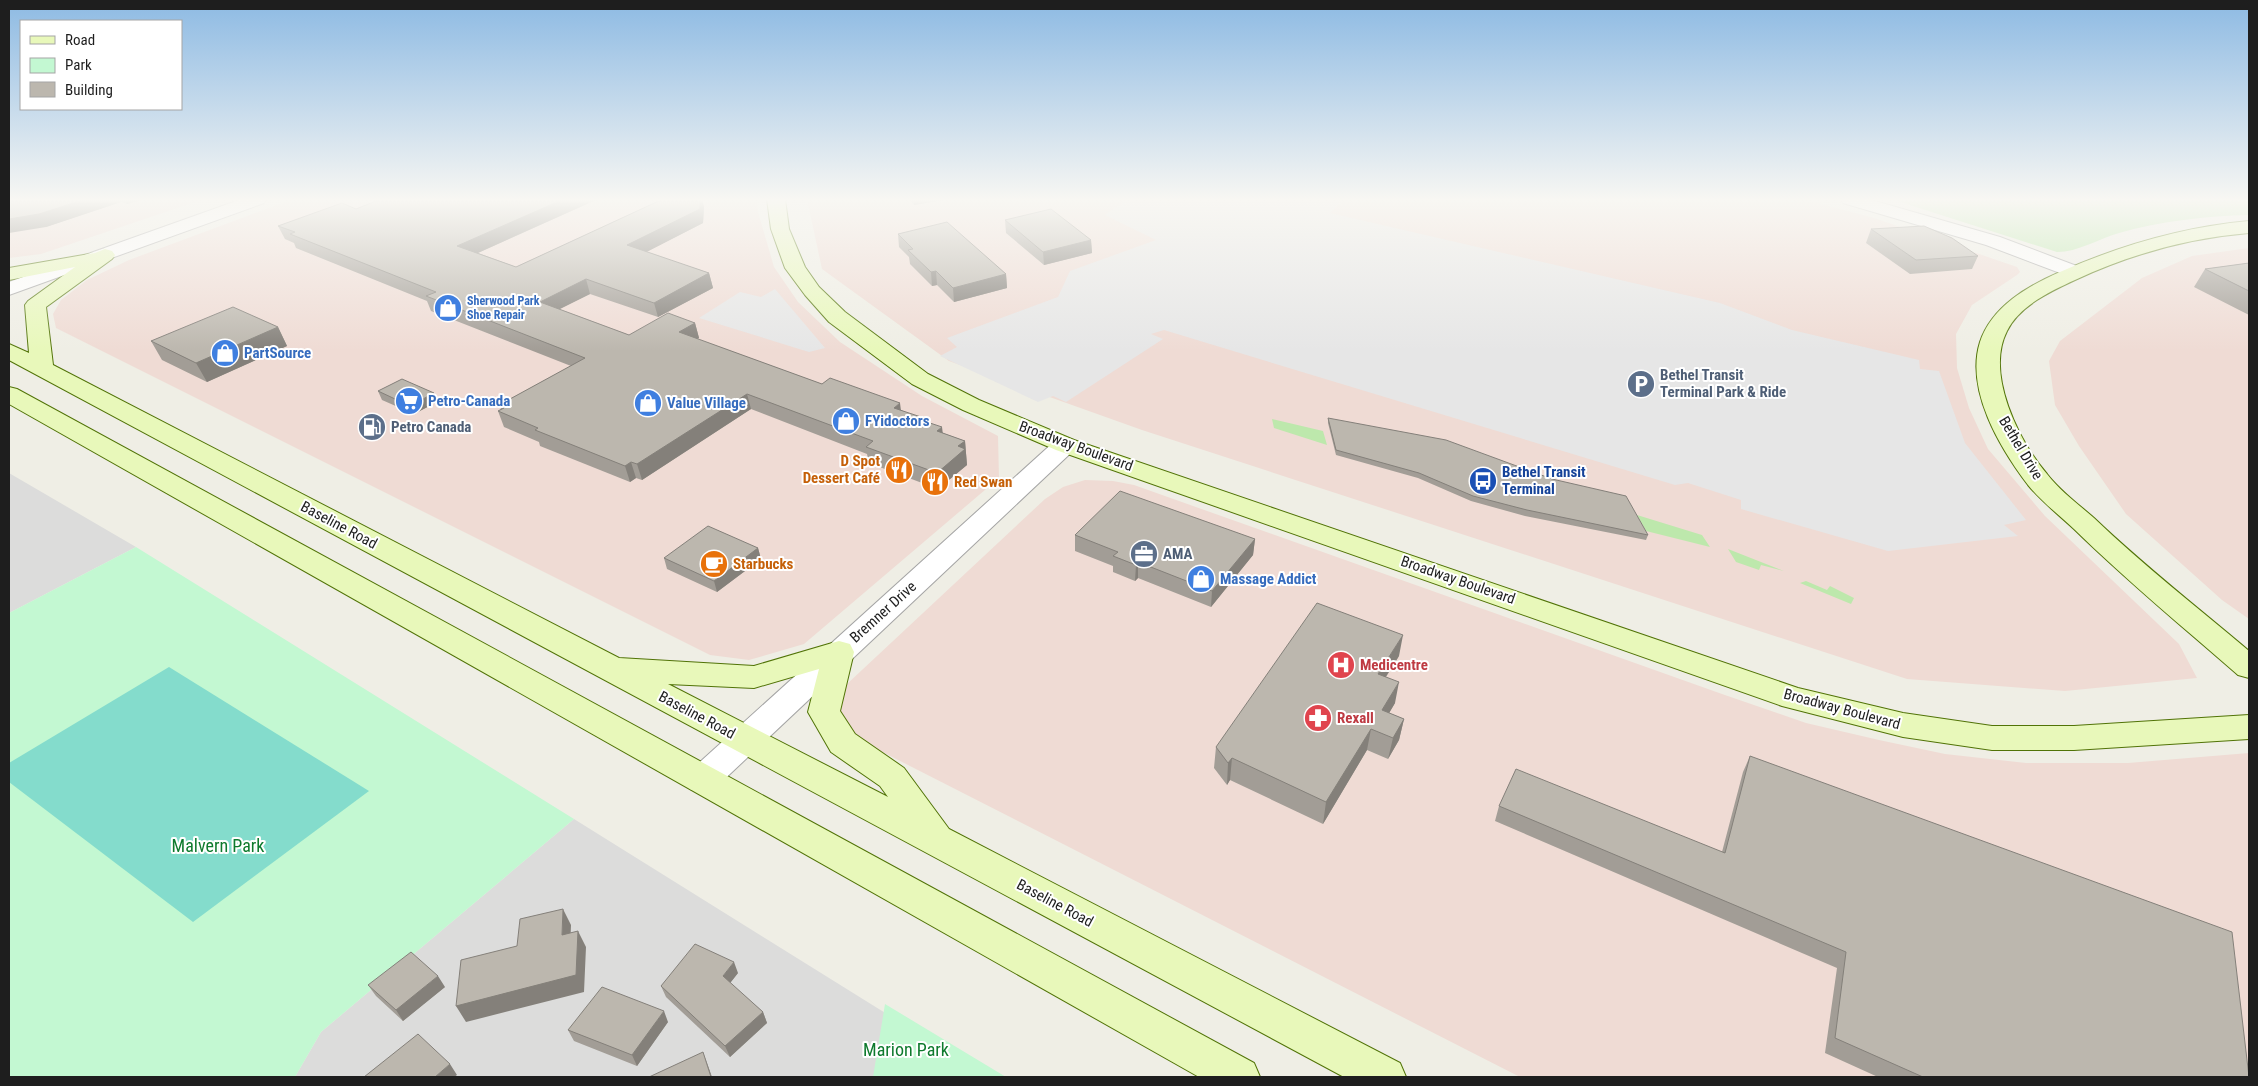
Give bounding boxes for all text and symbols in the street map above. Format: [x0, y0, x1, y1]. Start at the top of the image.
legend [20, 20, 182, 110]
text: Road [65, 31, 95, 49]
text: Park [65, 56, 92, 74]
text: Building [65, 81, 113, 99]
shop icon: Sherwood Park Shoe Repair [433, 293, 463, 323]
place label: Sherwood Park Shoe Repair [467, 294, 540, 322]
shop icon: PartSource [210, 338, 240, 368]
place label: PartSource [244, 344, 311, 362]
place label: Bethel Transit Terminal Park & Ride [1660, 366, 1786, 401]
parking icon: Bethel Transit Terminal Park & Ride [1626, 369, 1656, 399]
supermarket icon: Petro-Canada [394, 386, 424, 416]
shop icon: Value Village [633, 388, 663, 418]
place label: Petro-Canada [428, 392, 510, 410]
place label: Value Village [667, 394, 746, 412]
shop icon: FYidoctors [831, 406, 861, 436]
fuel station icon: Petro Canada [357, 412, 387, 442]
place label: FYidoctors [865, 412, 930, 430]
street label: Bethel Drive [1995, 413, 2047, 483]
street label: Broadway Boulevard [1017, 417, 1135, 475]
place label: Petro Canada [391, 418, 471, 436]
place label: D Spot Dessert Café [803, 452, 880, 487]
restaurant icon: D Spot Dessert Café [884, 455, 914, 485]
place label: Bethel Transit Terminal [1502, 463, 1586, 498]
bus stop icon: Bethel Transit Terminal [1468, 466, 1498, 496]
restaurant icon: Red Swan [920, 467, 950, 497]
place label: Red Swan [954, 473, 1012, 491]
street label: Baseline Road [298, 497, 380, 553]
office icon: AMA [1129, 539, 1159, 569]
place label: AMA [1163, 545, 1192, 563]
cafe icon: Starbucks [699, 549, 729, 579]
street label: Broadway Boulevard [1398, 552, 1518, 608]
place label: Starbucks [733, 555, 794, 573]
shop icon: Massage Addict [1186, 564, 1216, 594]
place label: Massage Addict [1220, 570, 1317, 588]
street label: Bremner Drive [846, 577, 920, 647]
hospital icon: Medicentre [1326, 650, 1356, 680]
place label: Medicentre [1360, 656, 1428, 674]
street label: Broadway Boulevard [1782, 685, 1902, 733]
street label: Baseline Road [656, 687, 738, 743]
pharmacy icon: Rexall [1303, 703, 1333, 733]
place label: Rexall [1337, 709, 1374, 727]
park label: Malvern Park [172, 835, 264, 856]
street label: Baseline Road [1014, 875, 1096, 931]
park label: Marion Park [863, 1039, 949, 1060]

